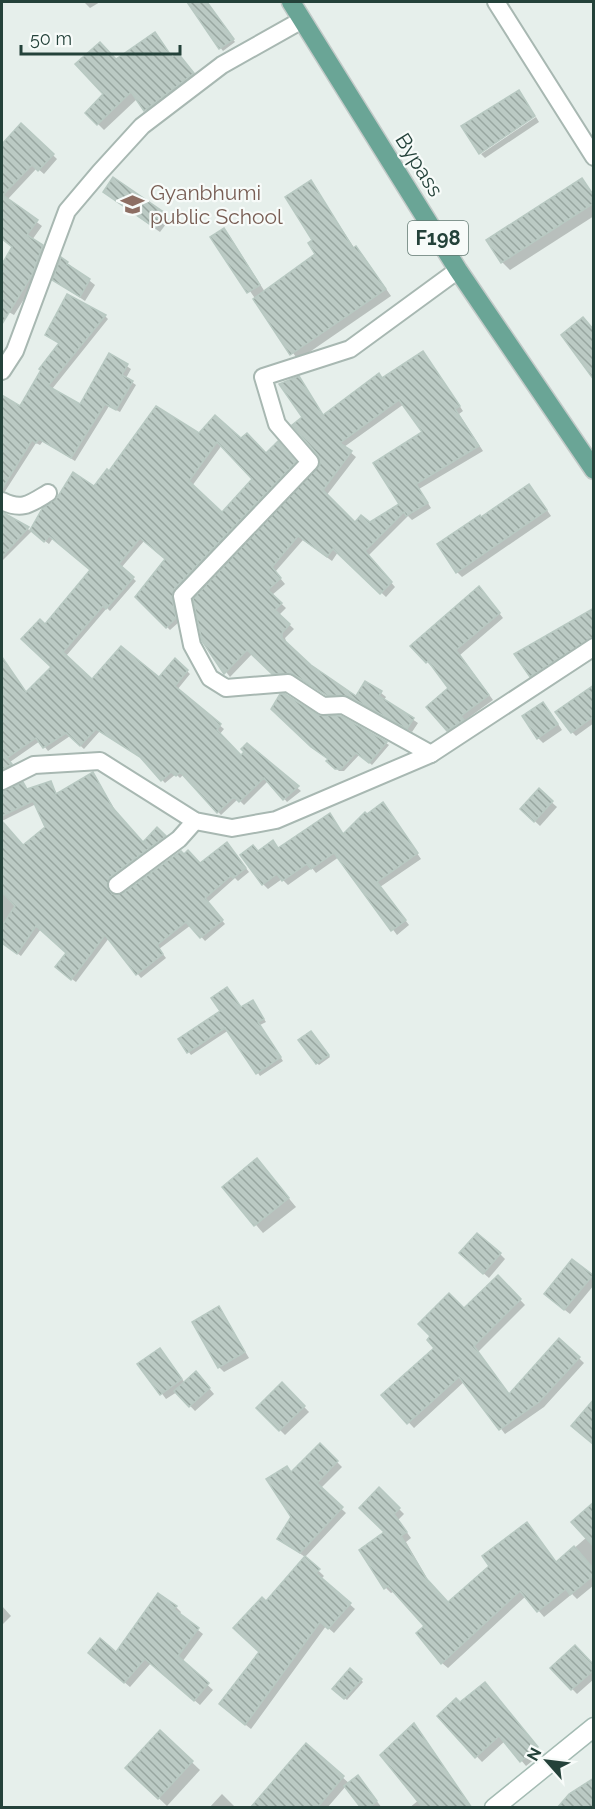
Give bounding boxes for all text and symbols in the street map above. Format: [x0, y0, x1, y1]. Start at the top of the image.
scale bar [21, 18, 180, 56]
text: 50 m [30, 28, 72, 49]
street label: Bypass [390, 128, 449, 201]
place label: Gyanbhumi public School [150, 180, 283, 229]
school or university icon: Gyanbhumi public School [119, 192, 145, 218]
road number: F198 [408, 221, 468, 255]
north arrow [517, 1731, 577, 1791]
text: N [523, 1744, 545, 1764]

